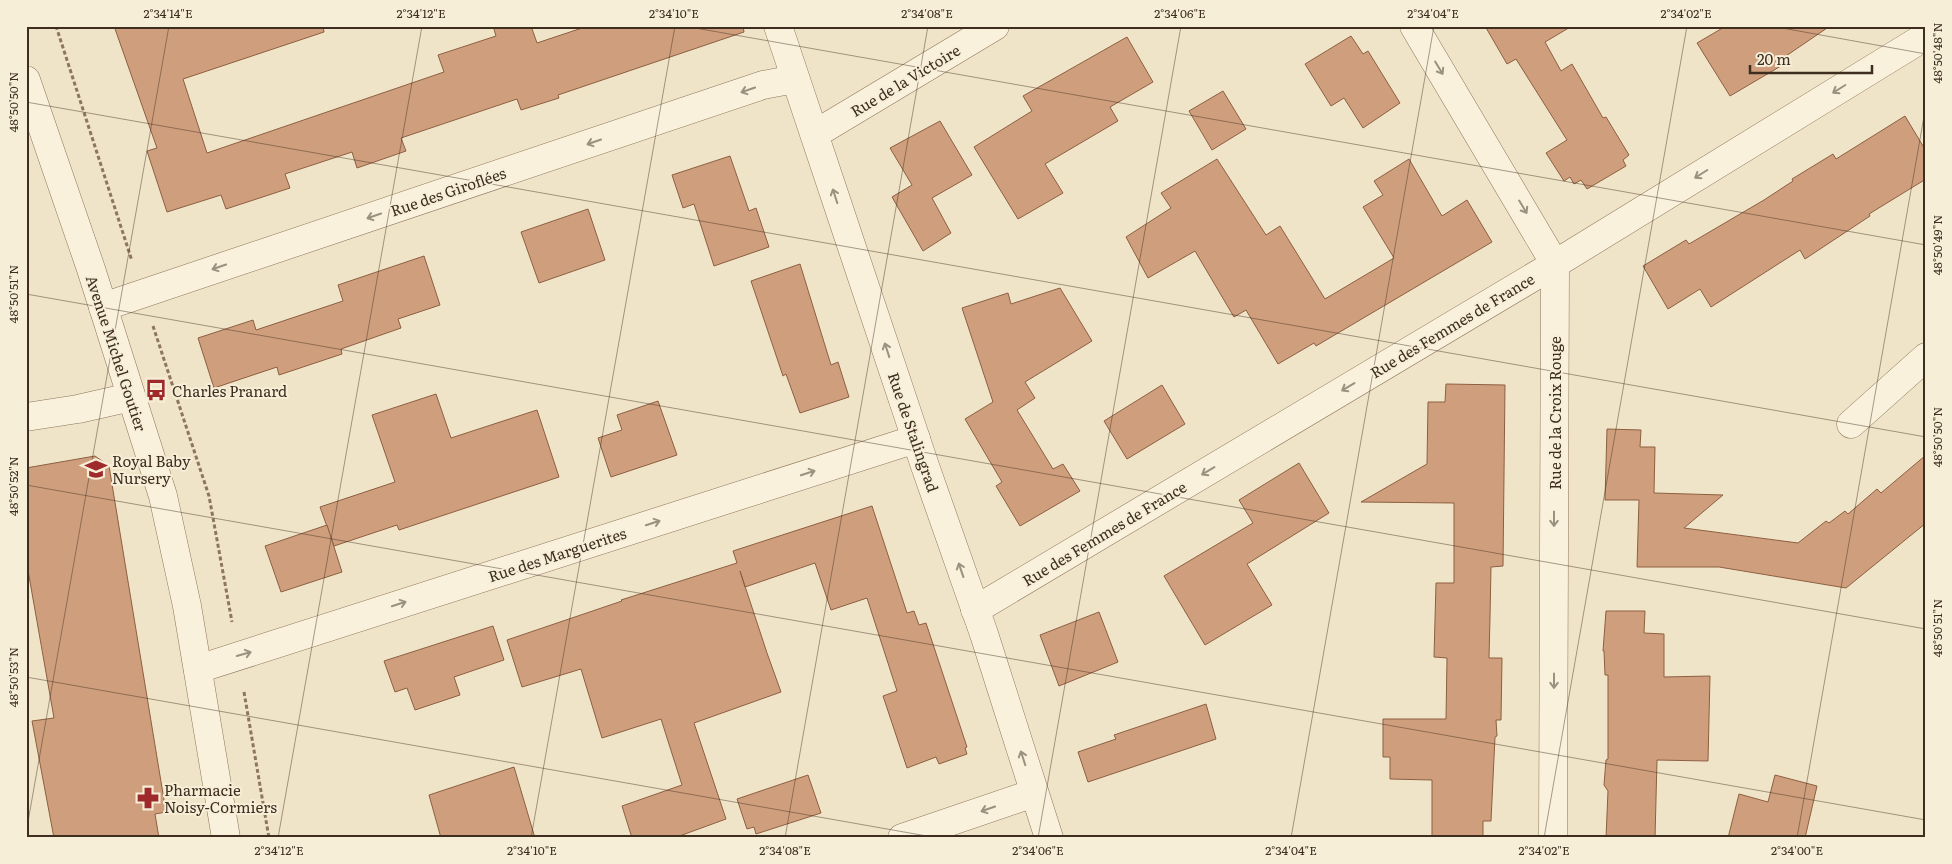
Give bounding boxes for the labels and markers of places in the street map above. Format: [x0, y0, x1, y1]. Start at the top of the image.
bus stop icon: Charles Pranard [143, 377, 169, 403]
place label: Charles Pranard [172, 379, 287, 402]
place label: Royal Baby Nursery [112, 449, 191, 489]
school or university icon: Royal Baby Nursery [83, 456, 109, 482]
place label: Pharmacie Noisy-Cormiers [164, 778, 277, 818]
pharmacy icon: Pharmacie Noisy-Cormiers [135, 785, 161, 811]

